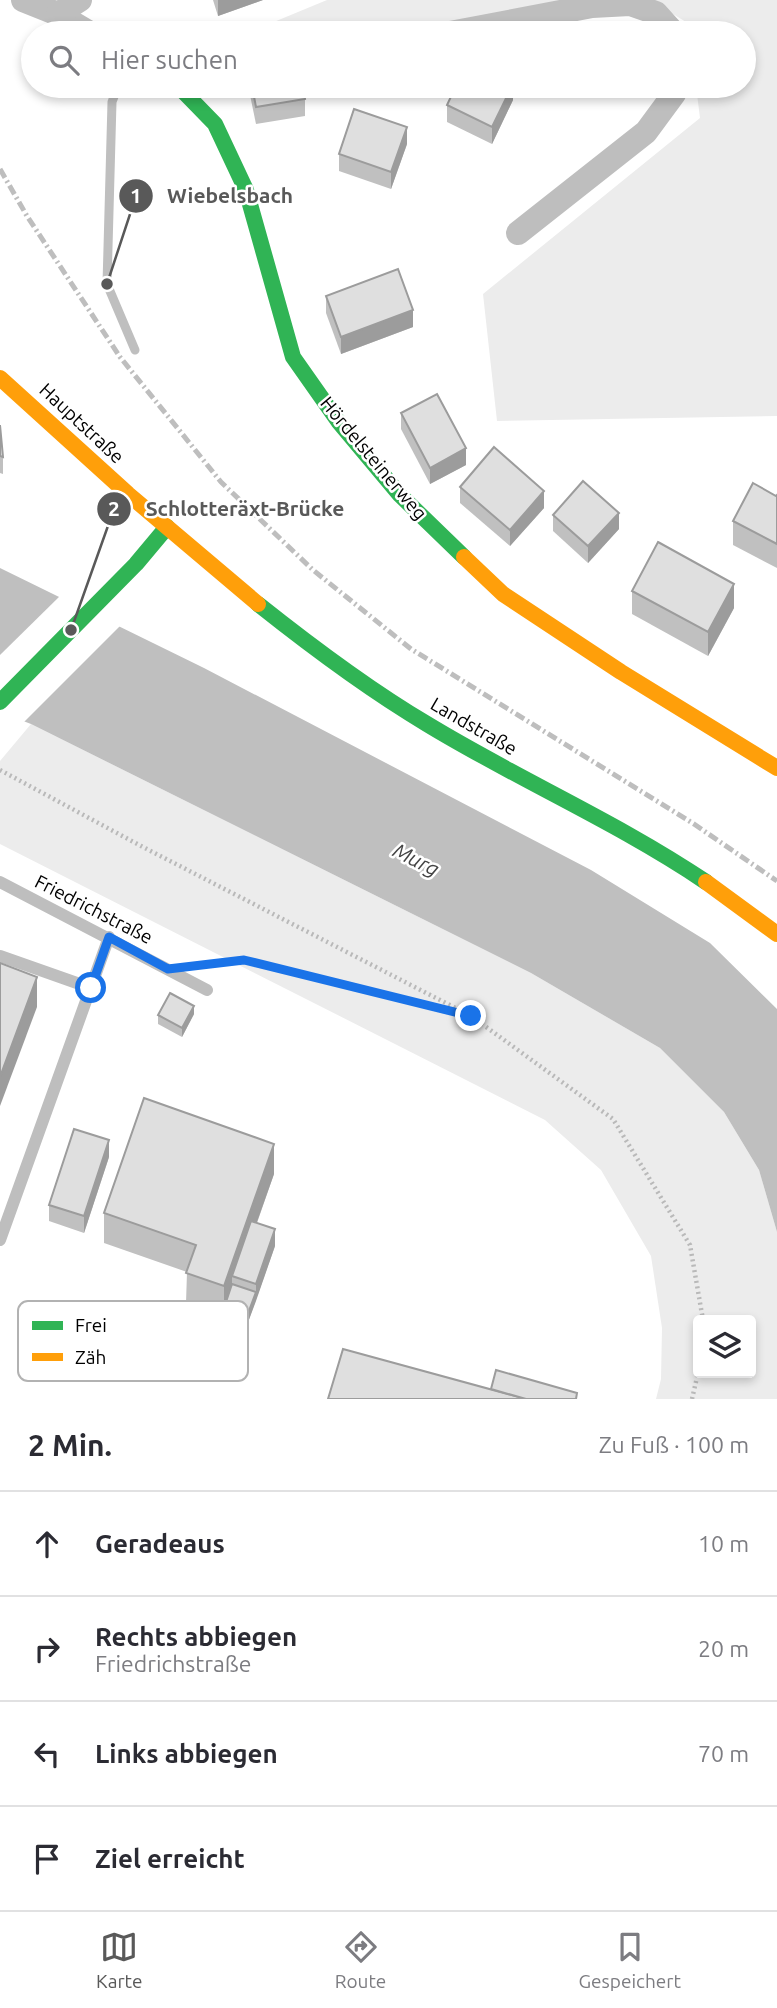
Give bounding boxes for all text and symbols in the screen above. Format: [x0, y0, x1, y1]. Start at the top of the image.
search box [21, 21, 756, 98]
icon: search [45, 41, 83, 79]
text: Hier suchen [101, 45, 238, 74]
callout: Wiebelsbach [118, 175, 307, 217]
text: 1 [130, 183, 142, 207]
text: Wiebelsbach [167, 183, 293, 207]
street label: Hauptstraße [35, 378, 129, 468]
street label: Hördelsteinerweg [316, 392, 432, 524]
callout: Schlotteräxt-Brücke [96, 488, 358, 530]
text: 2 [108, 496, 120, 520]
text: Schlotteräxt-Brücke [146, 496, 344, 520]
street label: Landstraße [427, 692, 521, 760]
water label: Murg [389, 837, 443, 881]
street label: Friedrichstraße [31, 870, 157, 948]
route start [75, 972, 106, 1003]
route end [455, 1000, 486, 1031]
legend [18, 1301, 248, 1381]
text: Frei [75, 1314, 107, 1336]
map controls [693, 1315, 756, 1378]
button: layers [693, 1315, 756, 1378]
text: Zäh [75, 1346, 106, 1368]
text: 2 Min. [28, 1428, 112, 1462]
text: Zu Fuß · 100 m [599, 1432, 749, 1457]
icon: ahead [28, 1525, 66, 1563]
text: Geradeaus [95, 1529, 225, 1558]
text: 10 m [698, 1531, 749, 1556]
text: Rechts abbiegen [95, 1622, 297, 1651]
icon: right [28, 1630, 66, 1668]
text: 20 m [698, 1636, 749, 1661]
text: Friedrichstraße [95, 1651, 251, 1676]
icon: left [28, 1735, 66, 1773]
text: Links abbiegen [95, 1739, 278, 1768]
text: 70 m [698, 1741, 749, 1766]
icon: arrive [28, 1840, 66, 1878]
text: Ziel erreicht [95, 1844, 245, 1873]
tab: Karte [96, 1928, 143, 1992]
tab: Route [335, 1928, 386, 1992]
tab: Gespeichert [579, 1928, 681, 1992]

